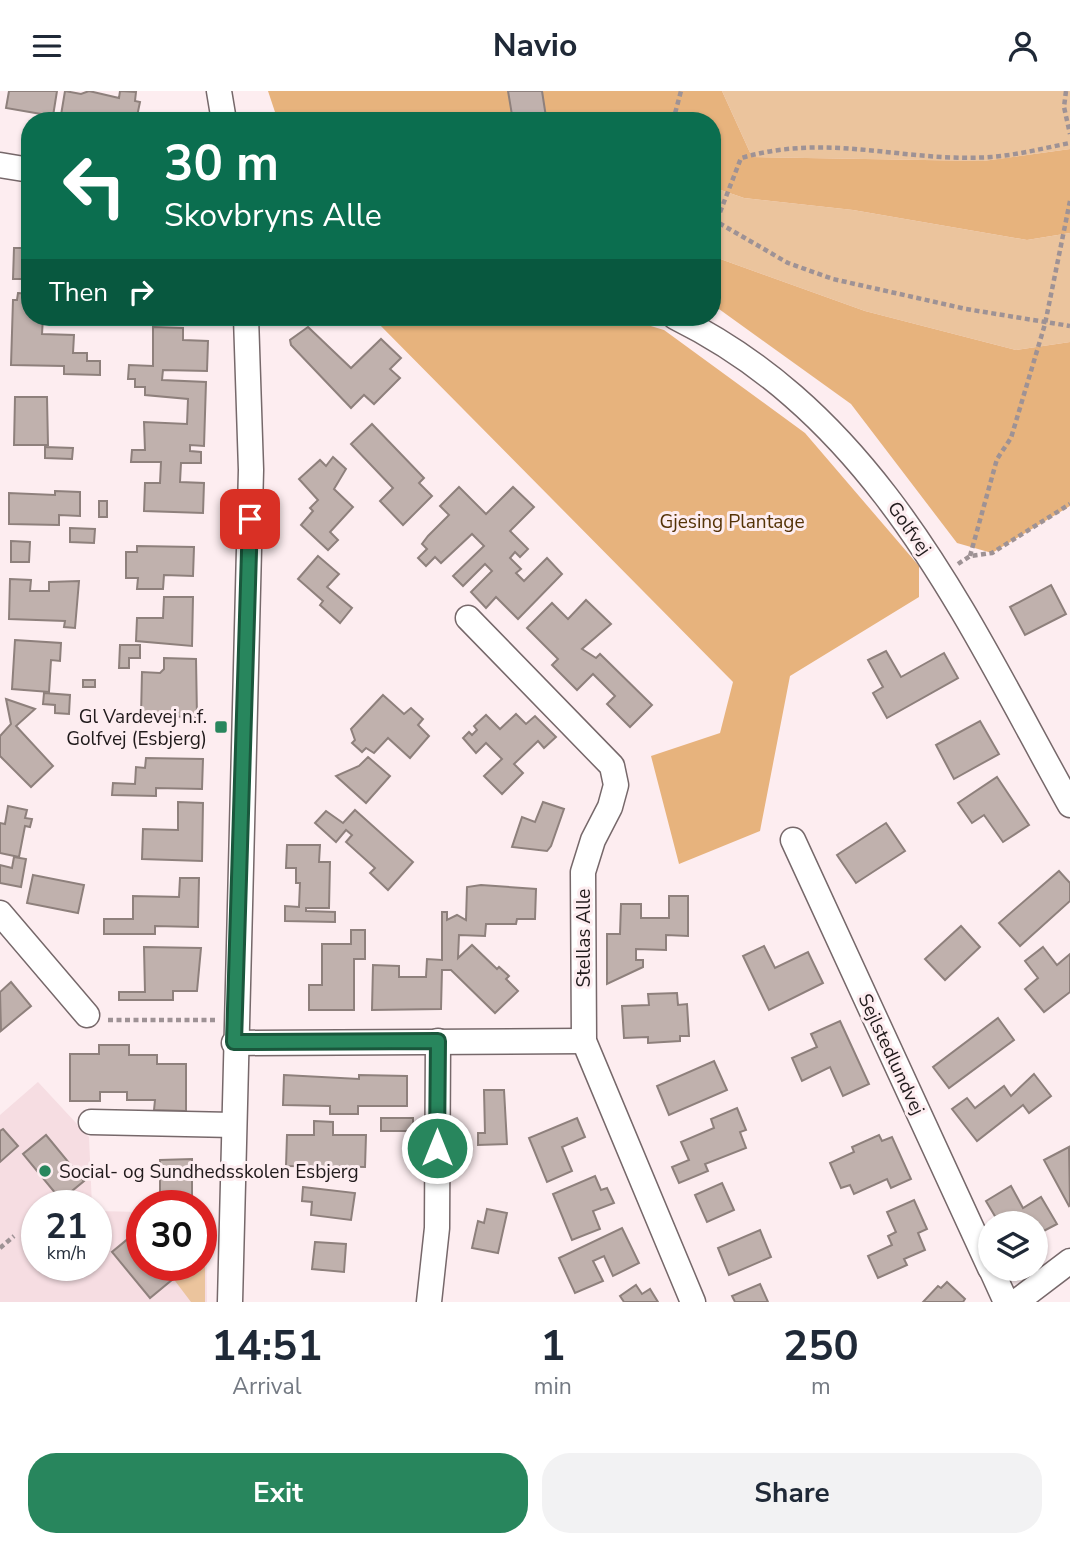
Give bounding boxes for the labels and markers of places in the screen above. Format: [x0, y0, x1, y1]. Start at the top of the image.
pin [220, 489, 280, 549]
place label: Gl Vardevej n.f. Golfvej (Esbjerg) [66, 704, 207, 752]
marker: Gl Vardevej n.f. Golfvej (Esbjerg) [213, 719, 229, 735]
place label: Social- og Sundhedsskolen Esbjerg [59, 1159, 359, 1185]
marker: Social- og Sundhedsskolen Esbjerg [37, 1163, 53, 1179]

